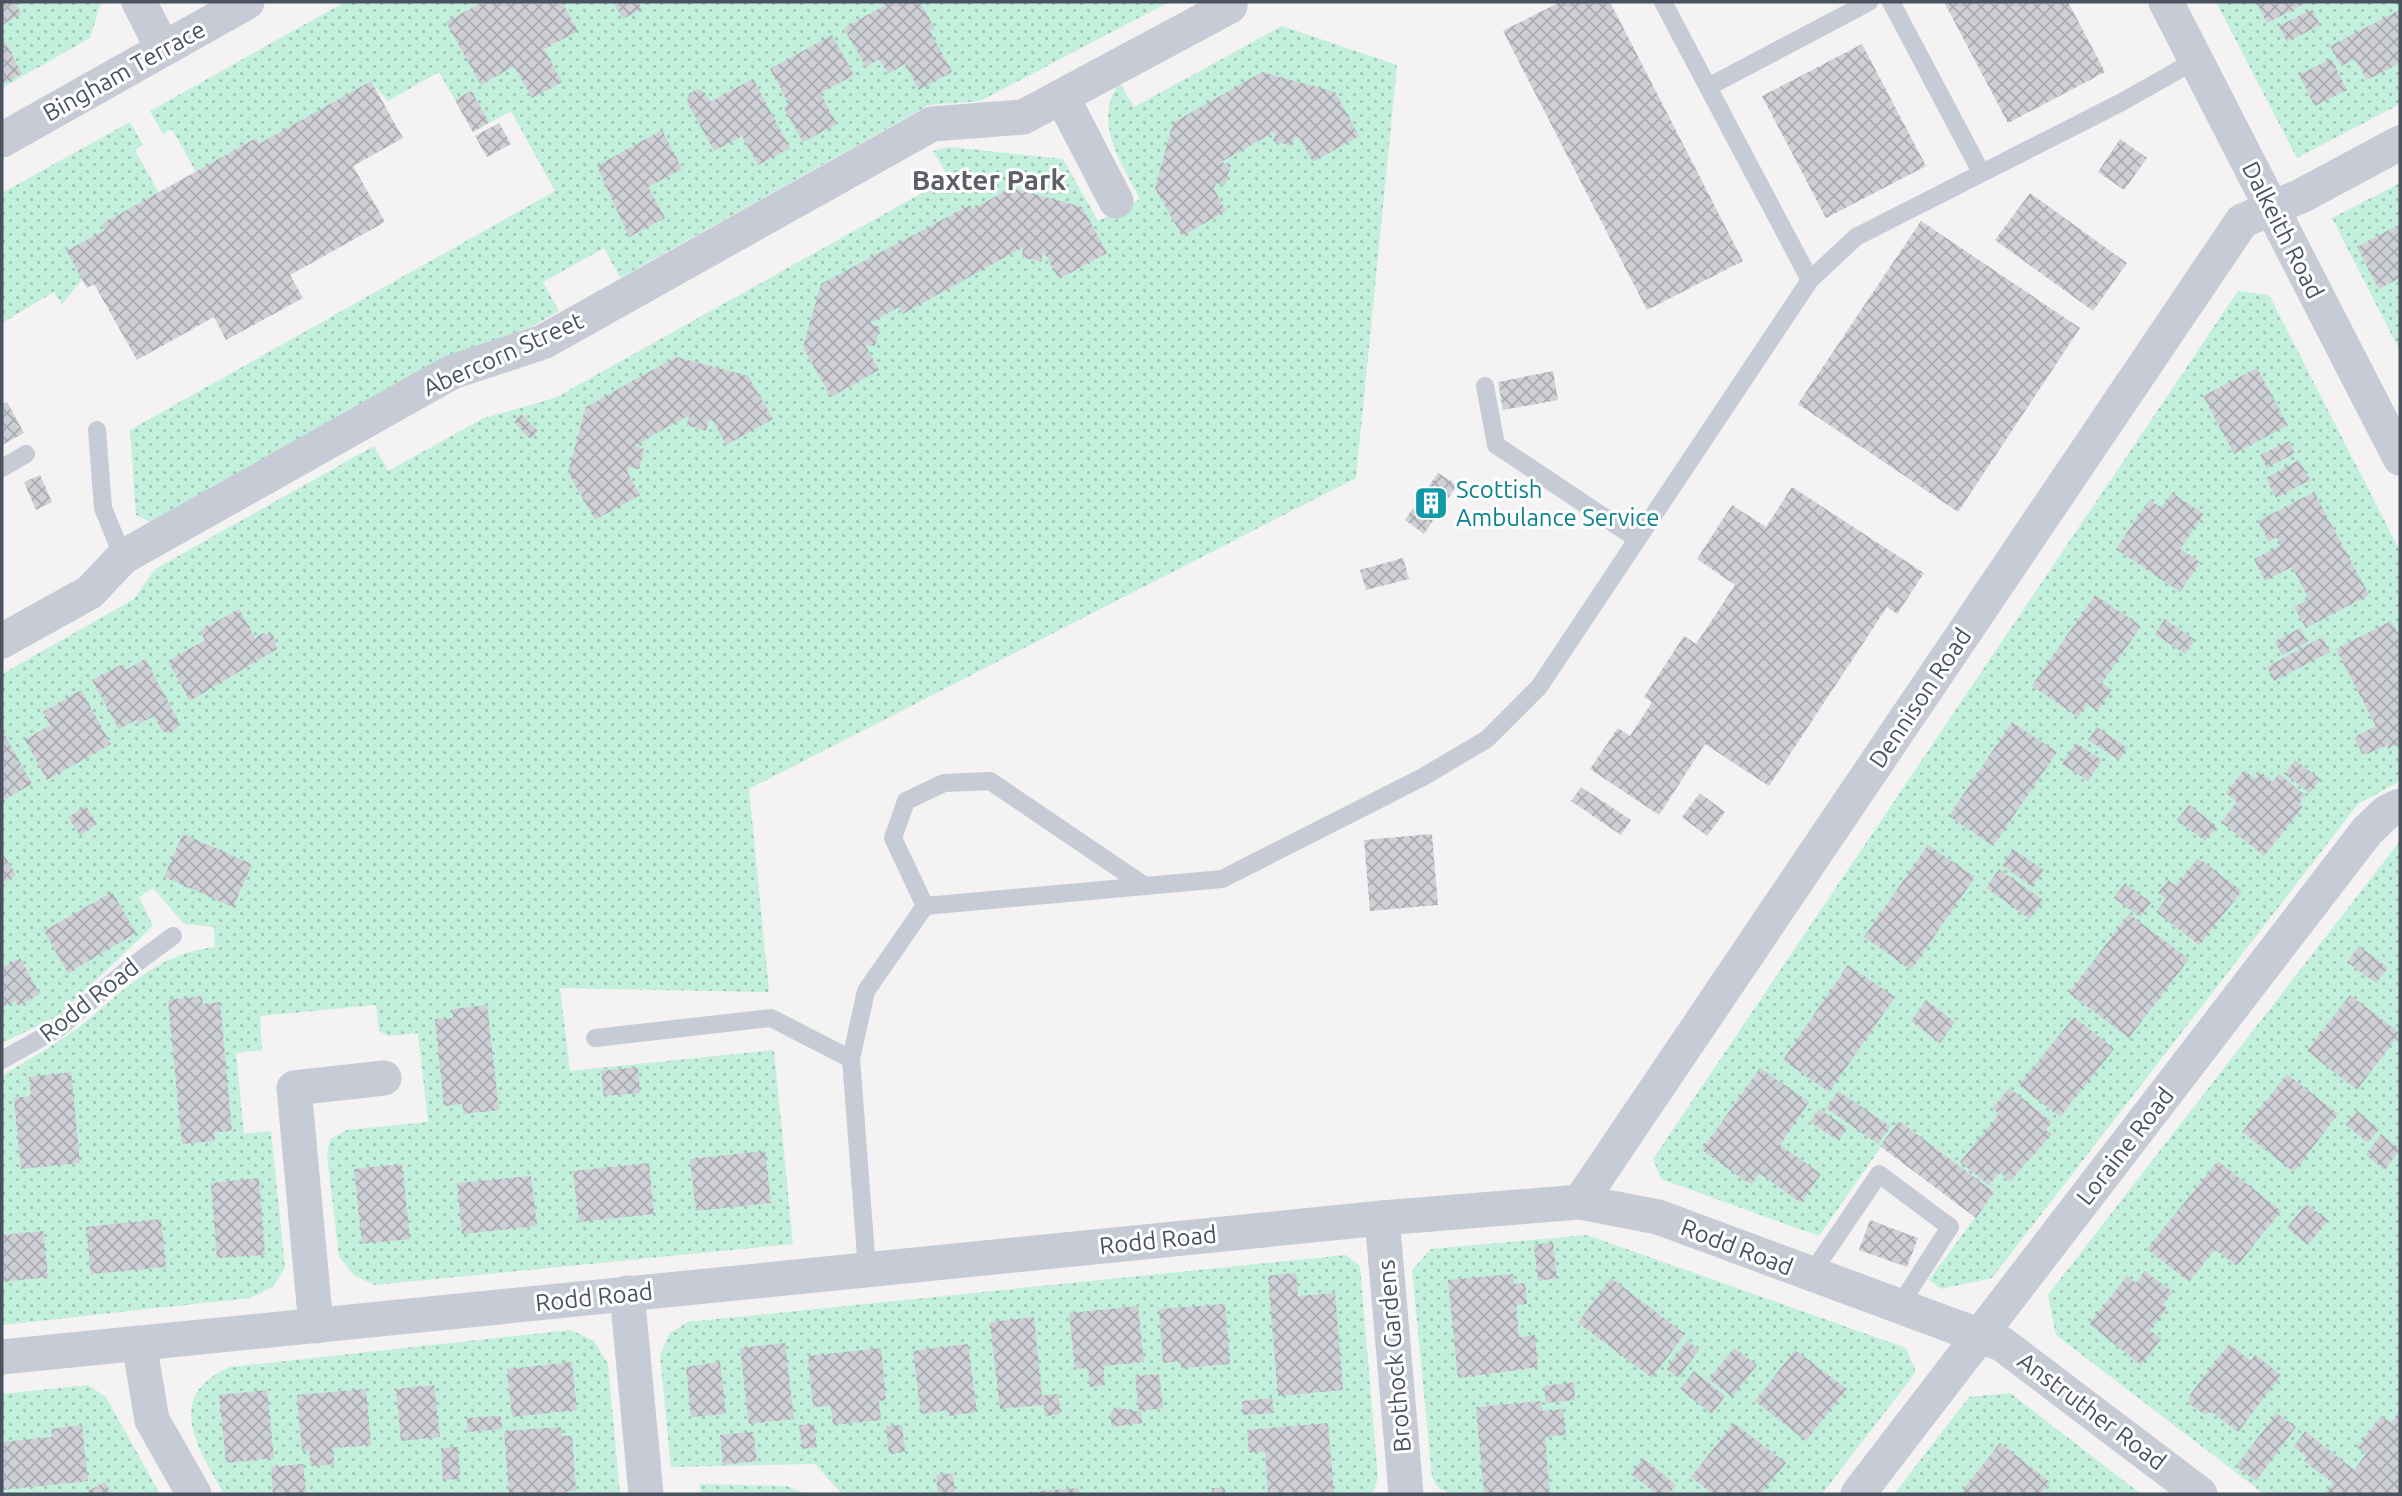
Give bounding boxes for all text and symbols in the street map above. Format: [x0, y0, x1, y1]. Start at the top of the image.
street label: Bingham Terrace [38, 15, 210, 127]
street label: Dalkeith Road [2237, 157, 2329, 303]
district label: Baxter Park [912, 164, 1067, 195]
street label: Abercorn Street [419, 306, 588, 401]
place label: Scottish Ambulance Service [1456, 476, 1660, 531]
building icon: Scottish Ambulance Service [1412, 484, 1450, 522]
street label: Dennison Road [1863, 623, 1977, 773]
street label: Rodd Road [34, 953, 144, 1047]
street label: Loraine Road [2071, 1082, 2179, 1210]
street label: Rodd Road [1677, 1213, 1797, 1281]
street label: Rodd Road [1098, 1220, 1218, 1260]
street label: Brothock Gardens [1372, 1259, 1416, 1453]
street label: Rodd Road [534, 1277, 654, 1317]
street label: Anstruther Road [2013, 1347, 2171, 1475]

